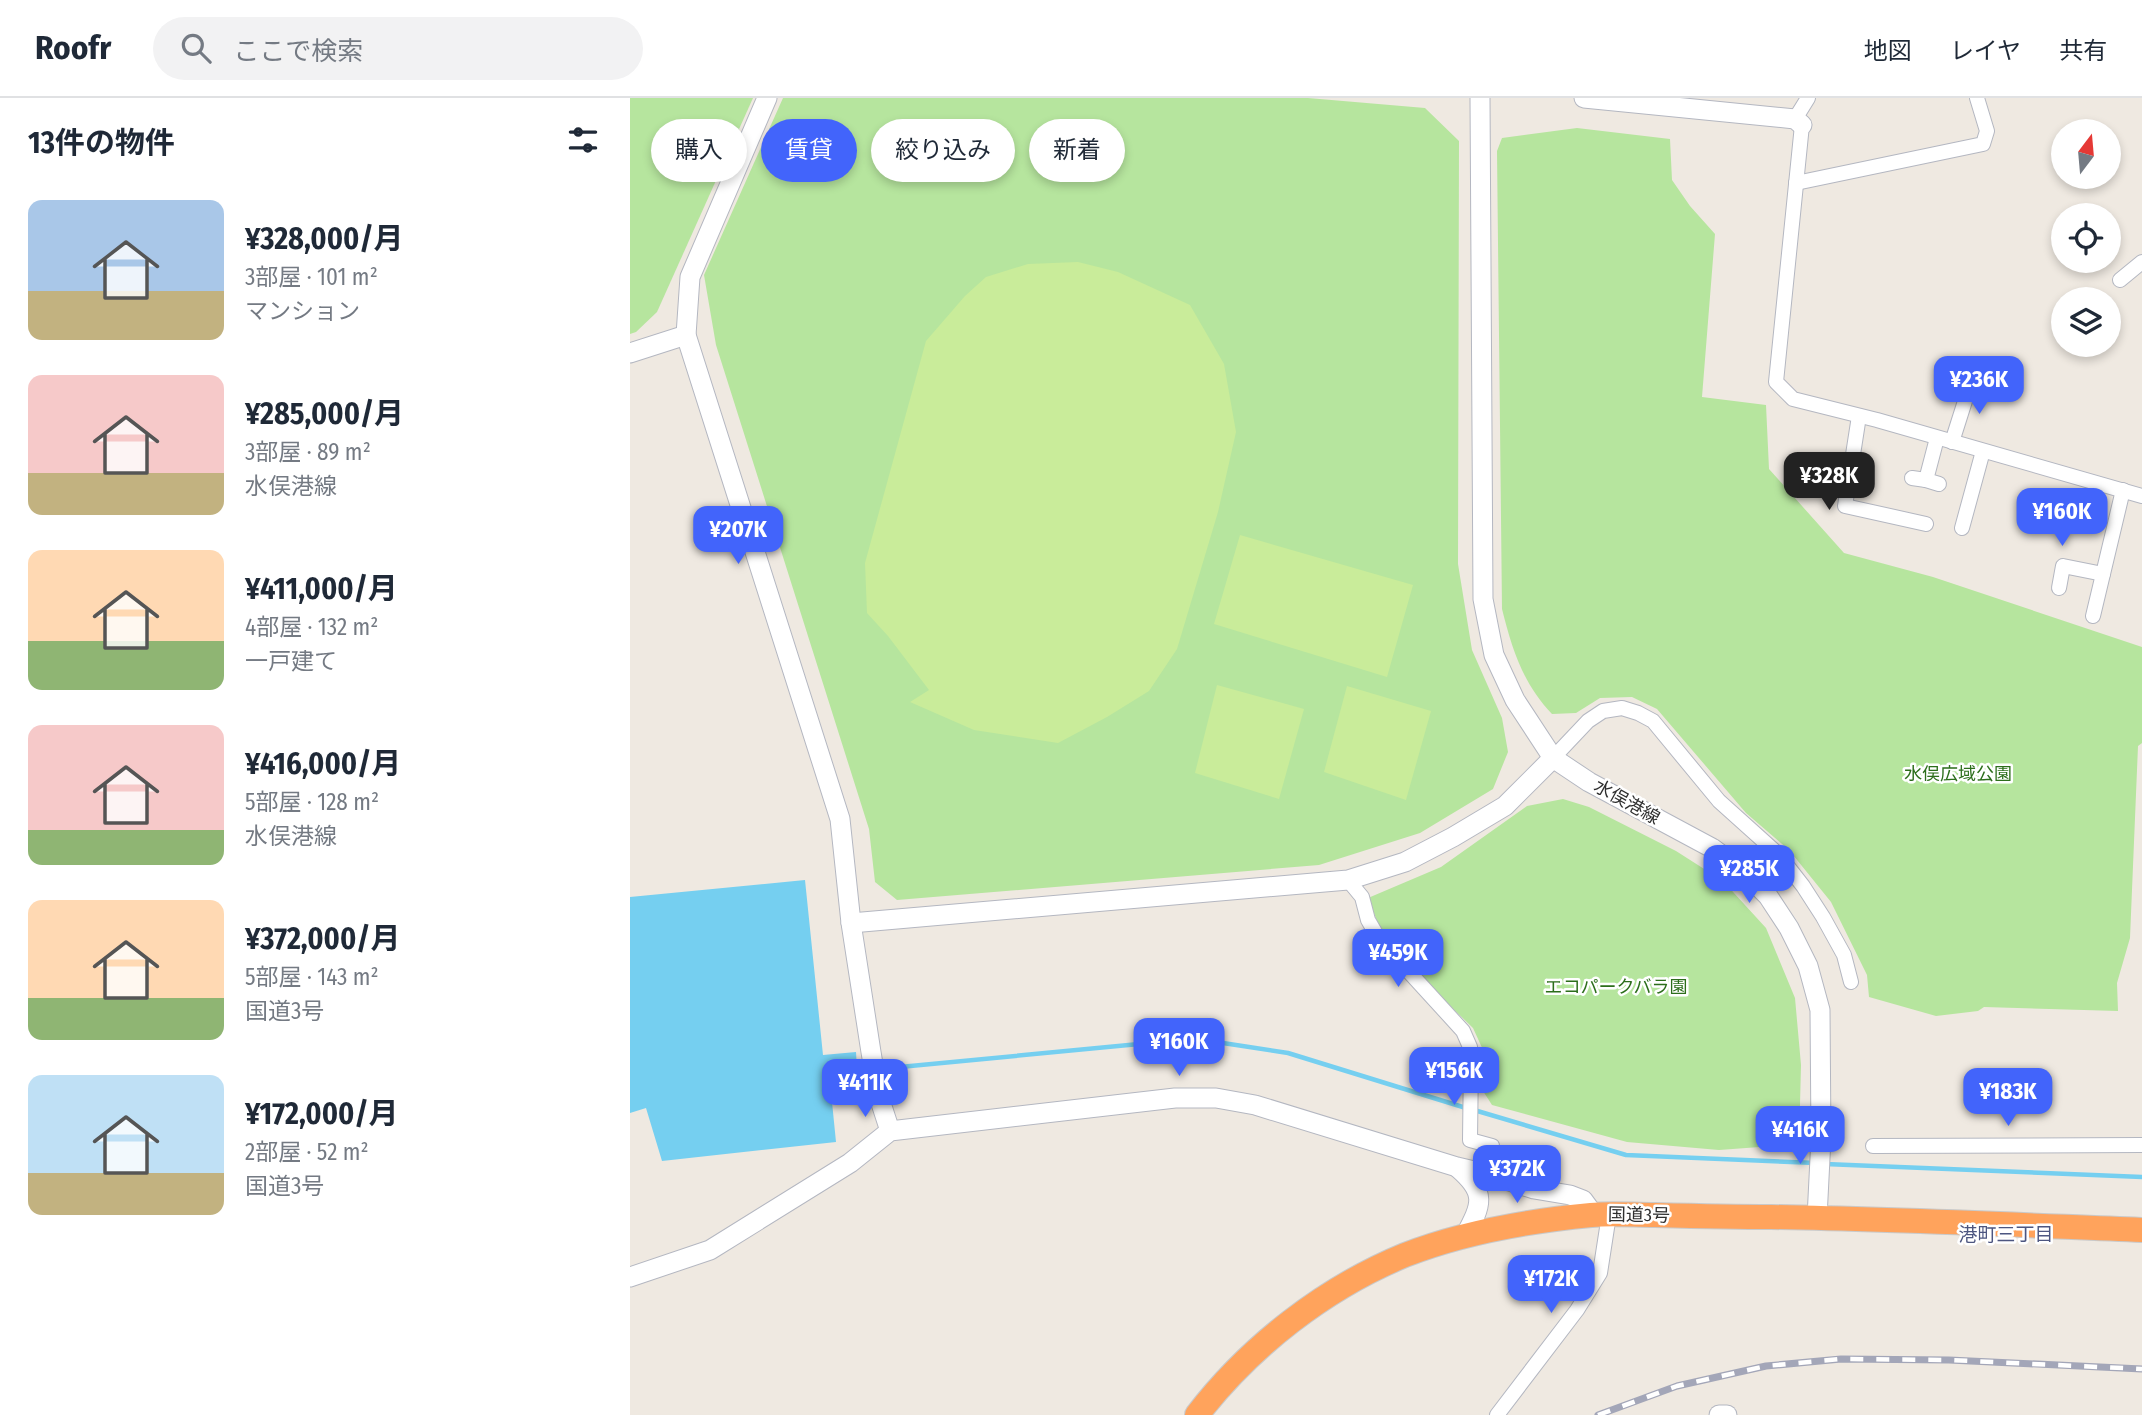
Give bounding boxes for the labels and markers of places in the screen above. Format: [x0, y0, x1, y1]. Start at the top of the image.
pin: ¥236K [1930, 356, 2028, 416]
pin: ¥328K [1780, 452, 1878, 512]
pin: ¥160K [2013, 489, 2111, 548]
pin: ¥207K [689, 506, 787, 566]
pin: ¥285K [1700, 846, 1798, 905]
pin: ¥459K [1349, 930, 1447, 989]
pin: ¥160K [1130, 1018, 1228, 1078]
pin: ¥156K [1405, 1048, 1503, 1107]
pin: ¥411K [816, 1060, 914, 1119]
pin: ¥183K [1959, 1068, 2057, 1128]
pin: ¥416K [1751, 1107, 1849, 1166]
pin: ¥372K [1468, 1146, 1566, 1205]
pin: ¥172K [1502, 1256, 1600, 1315]

